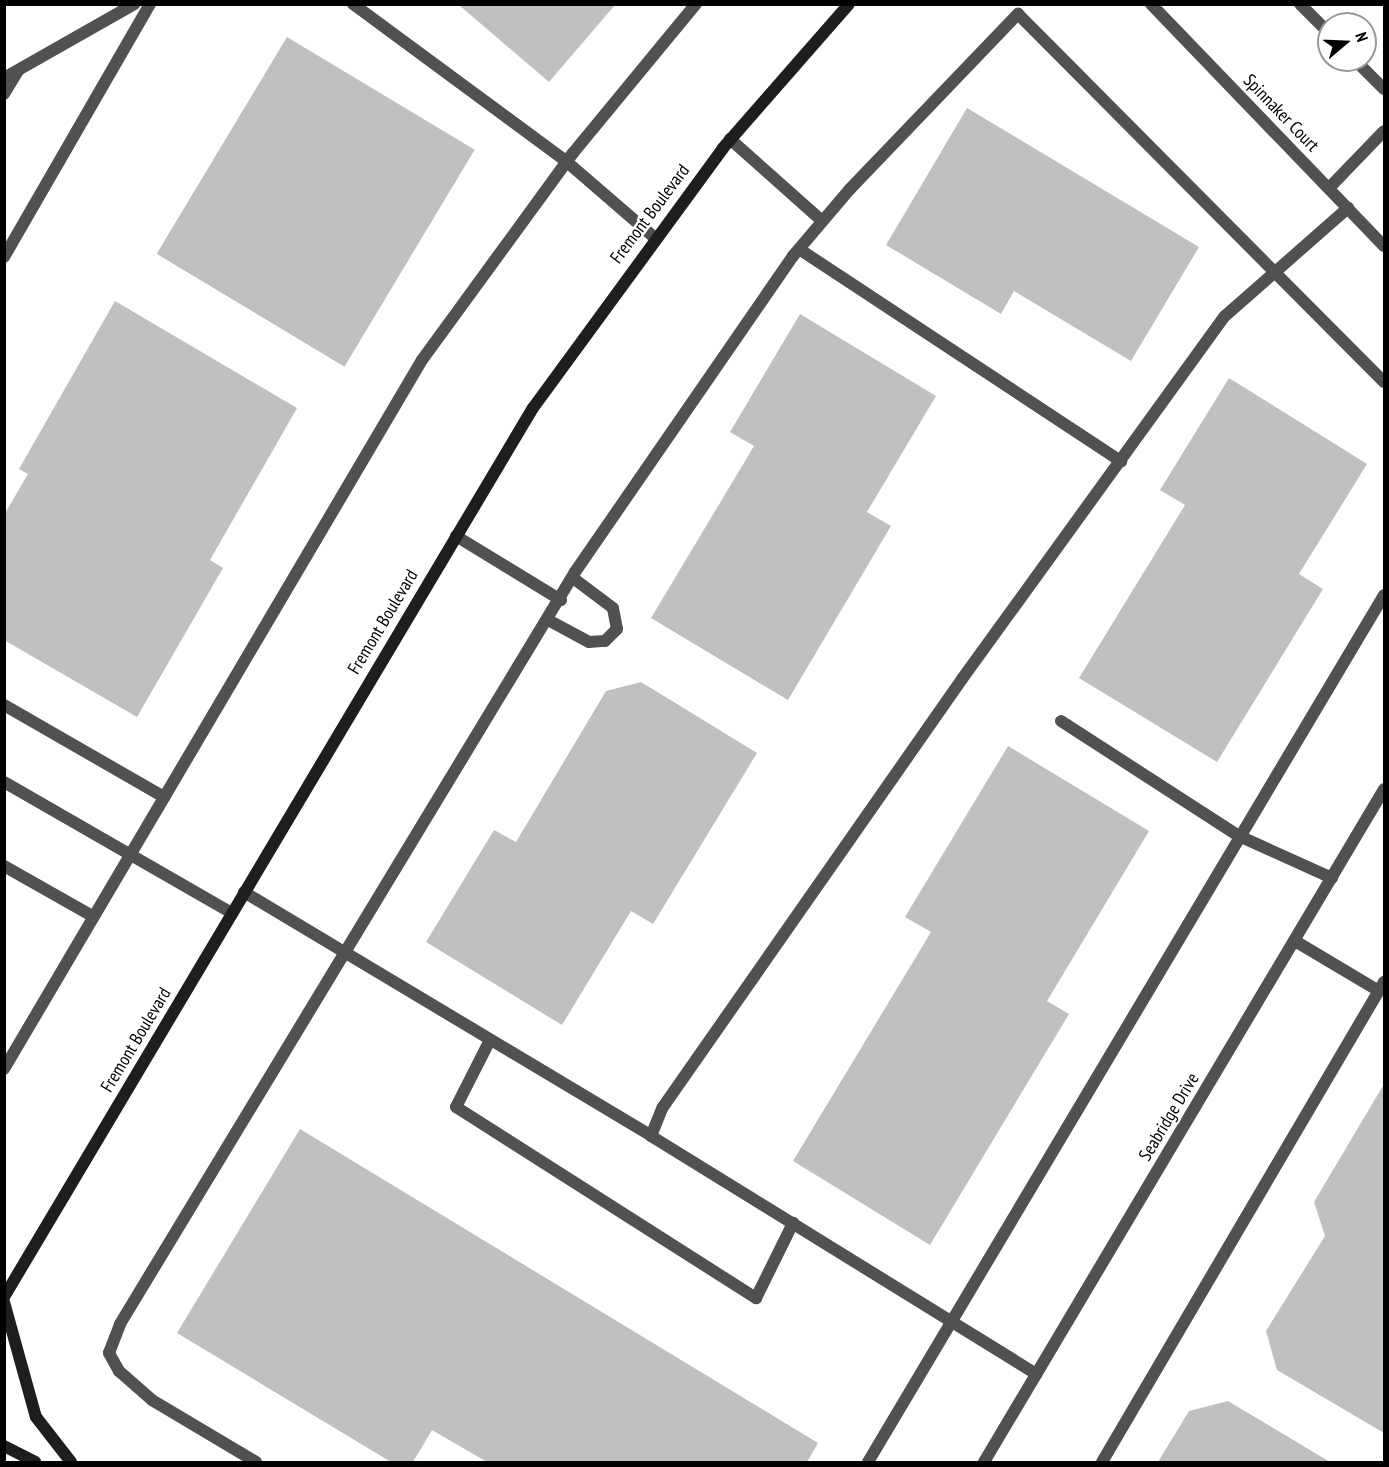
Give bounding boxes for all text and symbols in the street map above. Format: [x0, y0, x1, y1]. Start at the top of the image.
north arrow [1317, 12, 1377, 72]
text: N [1351, 29, 1373, 44]
street label: Spinnaker Court [1239, 70, 1323, 156]
street label: Fremont Boulevard [606, 160, 694, 268]
street label: Fremont Boulevard [343, 566, 423, 678]
street label: Fremont Boulevard [96, 984, 176, 1096]
street label: Seabridge Drive [1134, 1069, 1204, 1165]

